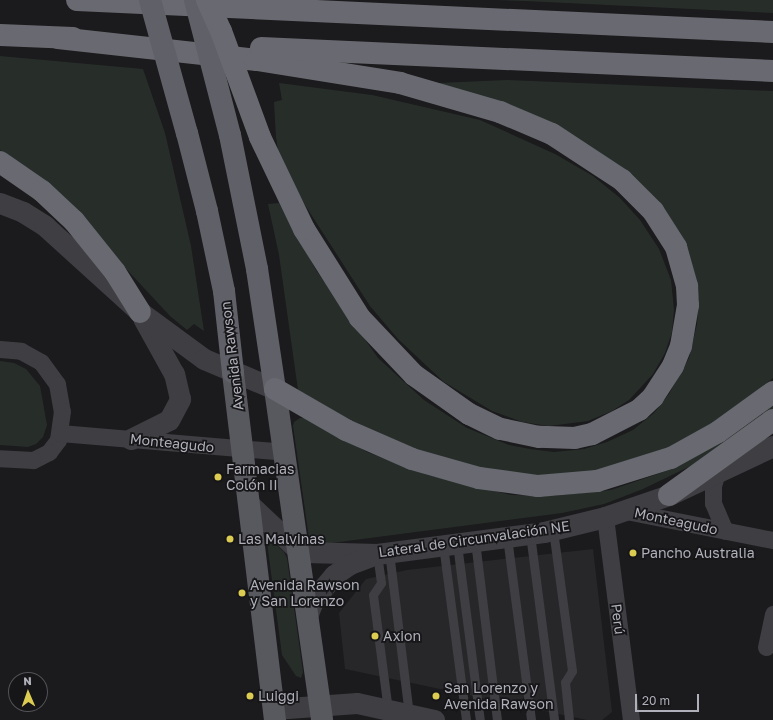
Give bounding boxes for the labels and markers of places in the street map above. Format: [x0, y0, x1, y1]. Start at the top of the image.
place label: Farmacias Colón II [226, 461, 294, 494]
marker: Farmacias Colón II [213, 472, 223, 482]
place label: Las Malvinas [238, 531, 325, 547]
marker: Las Malvinas [225, 534, 235, 544]
place label: Pancho Australia [641, 545, 755, 561]
marker: Pancho Australia [628, 548, 638, 558]
place label: Avenida Rawson y San Lorenzo [250, 577, 360, 610]
marker: Avenida Rawson y San Lorenzo [237, 588, 247, 598]
place label: Axion [383, 628, 421, 644]
marker: Axion [370, 631, 380, 641]
place label: San Lorenzo y Avenida Rawson [444, 680, 554, 712]
place label: Luiggi [258, 688, 299, 704]
marker: Luiggi [245, 691, 255, 701]
marker: San Lorenzo y Avenida Rawson [431, 691, 441, 701]

